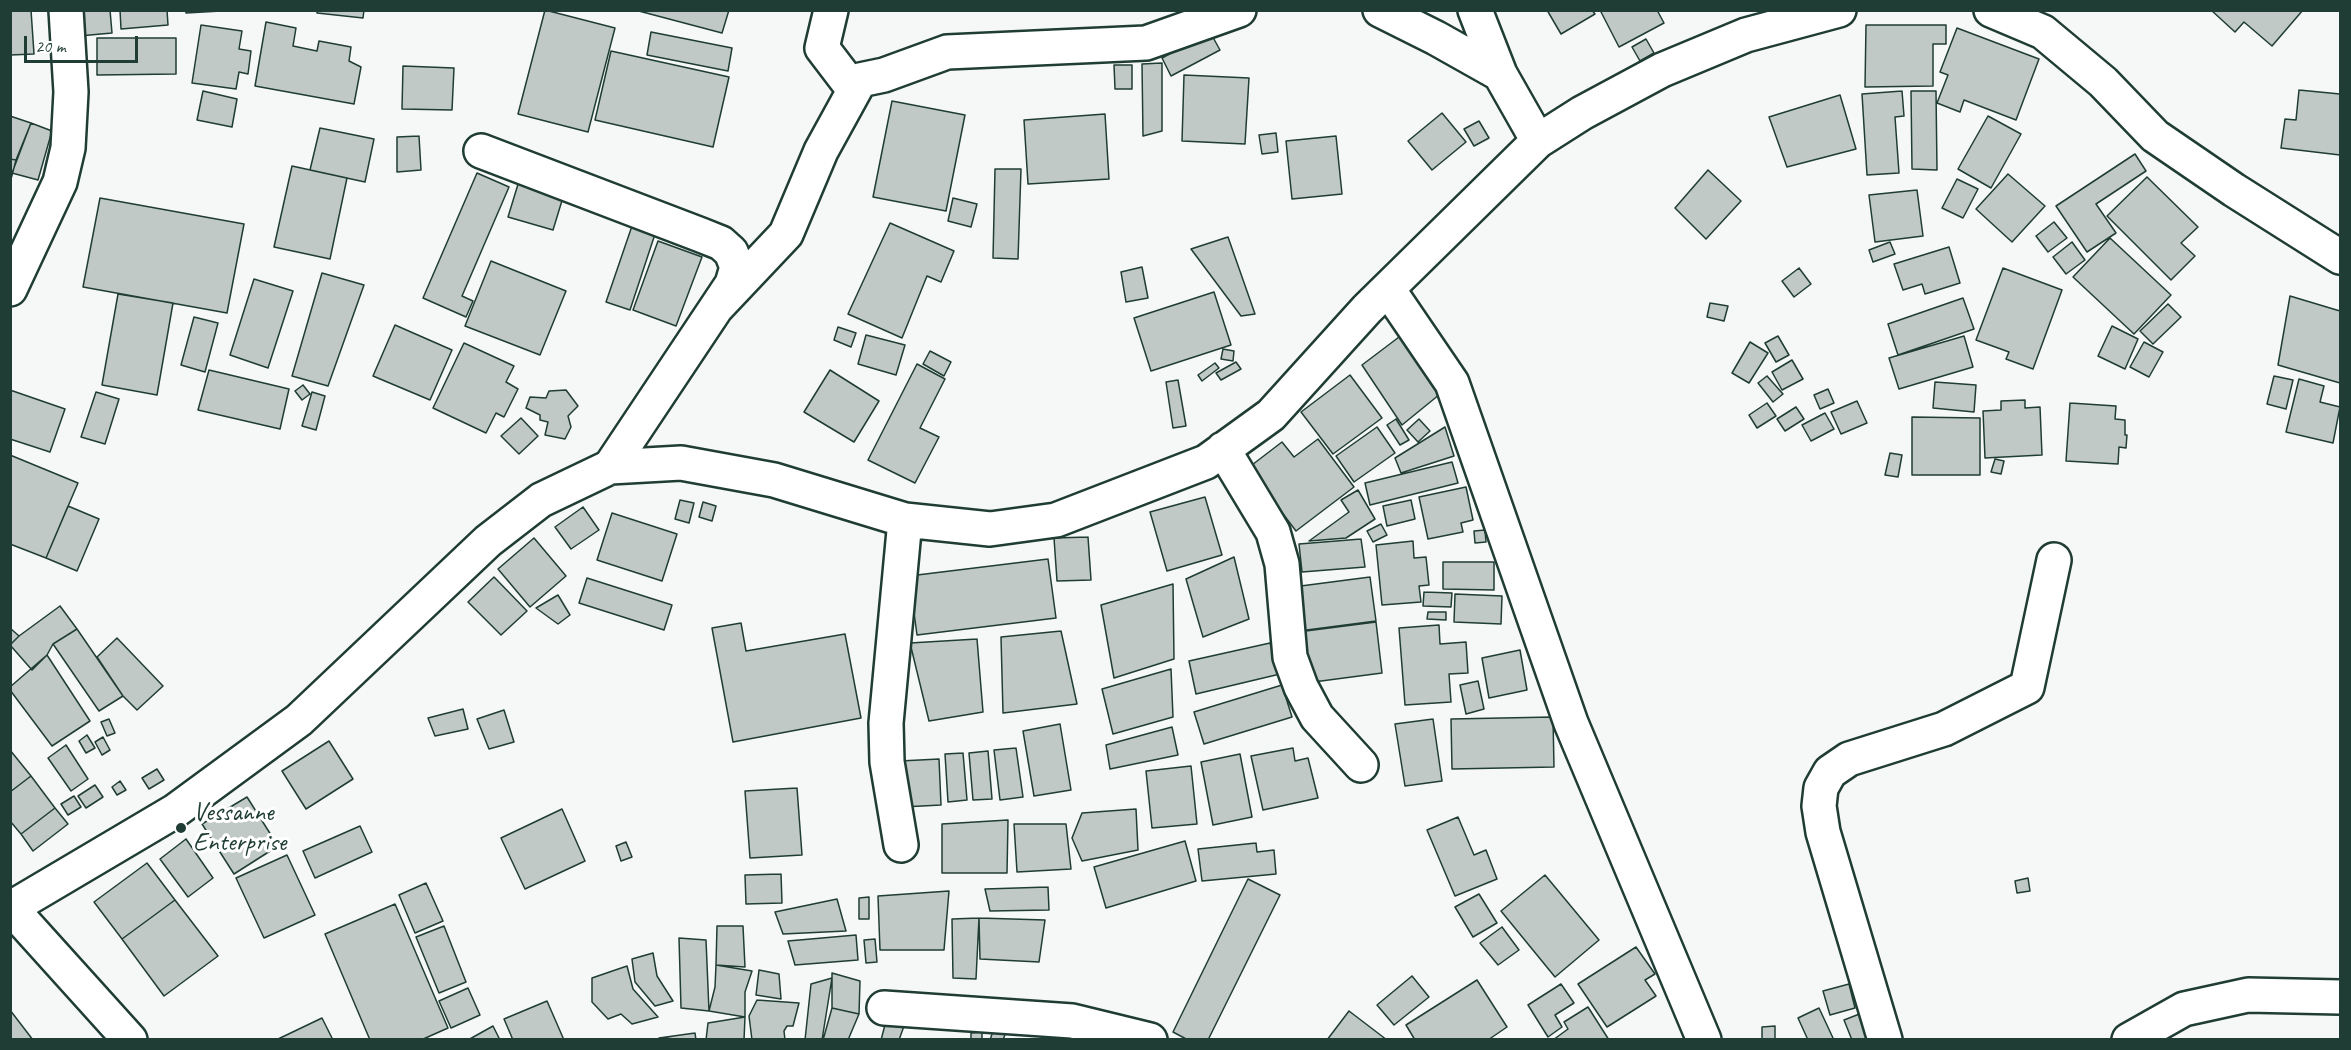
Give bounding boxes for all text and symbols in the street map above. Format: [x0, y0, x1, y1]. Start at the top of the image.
scale bar [27, 24, 141, 62]
text: 20 m [35, 35, 66, 57]
place label: Vessanne Enterprise [193, 797, 286, 858]
marker: Vessanne Enterprise [174, 821, 188, 835]

